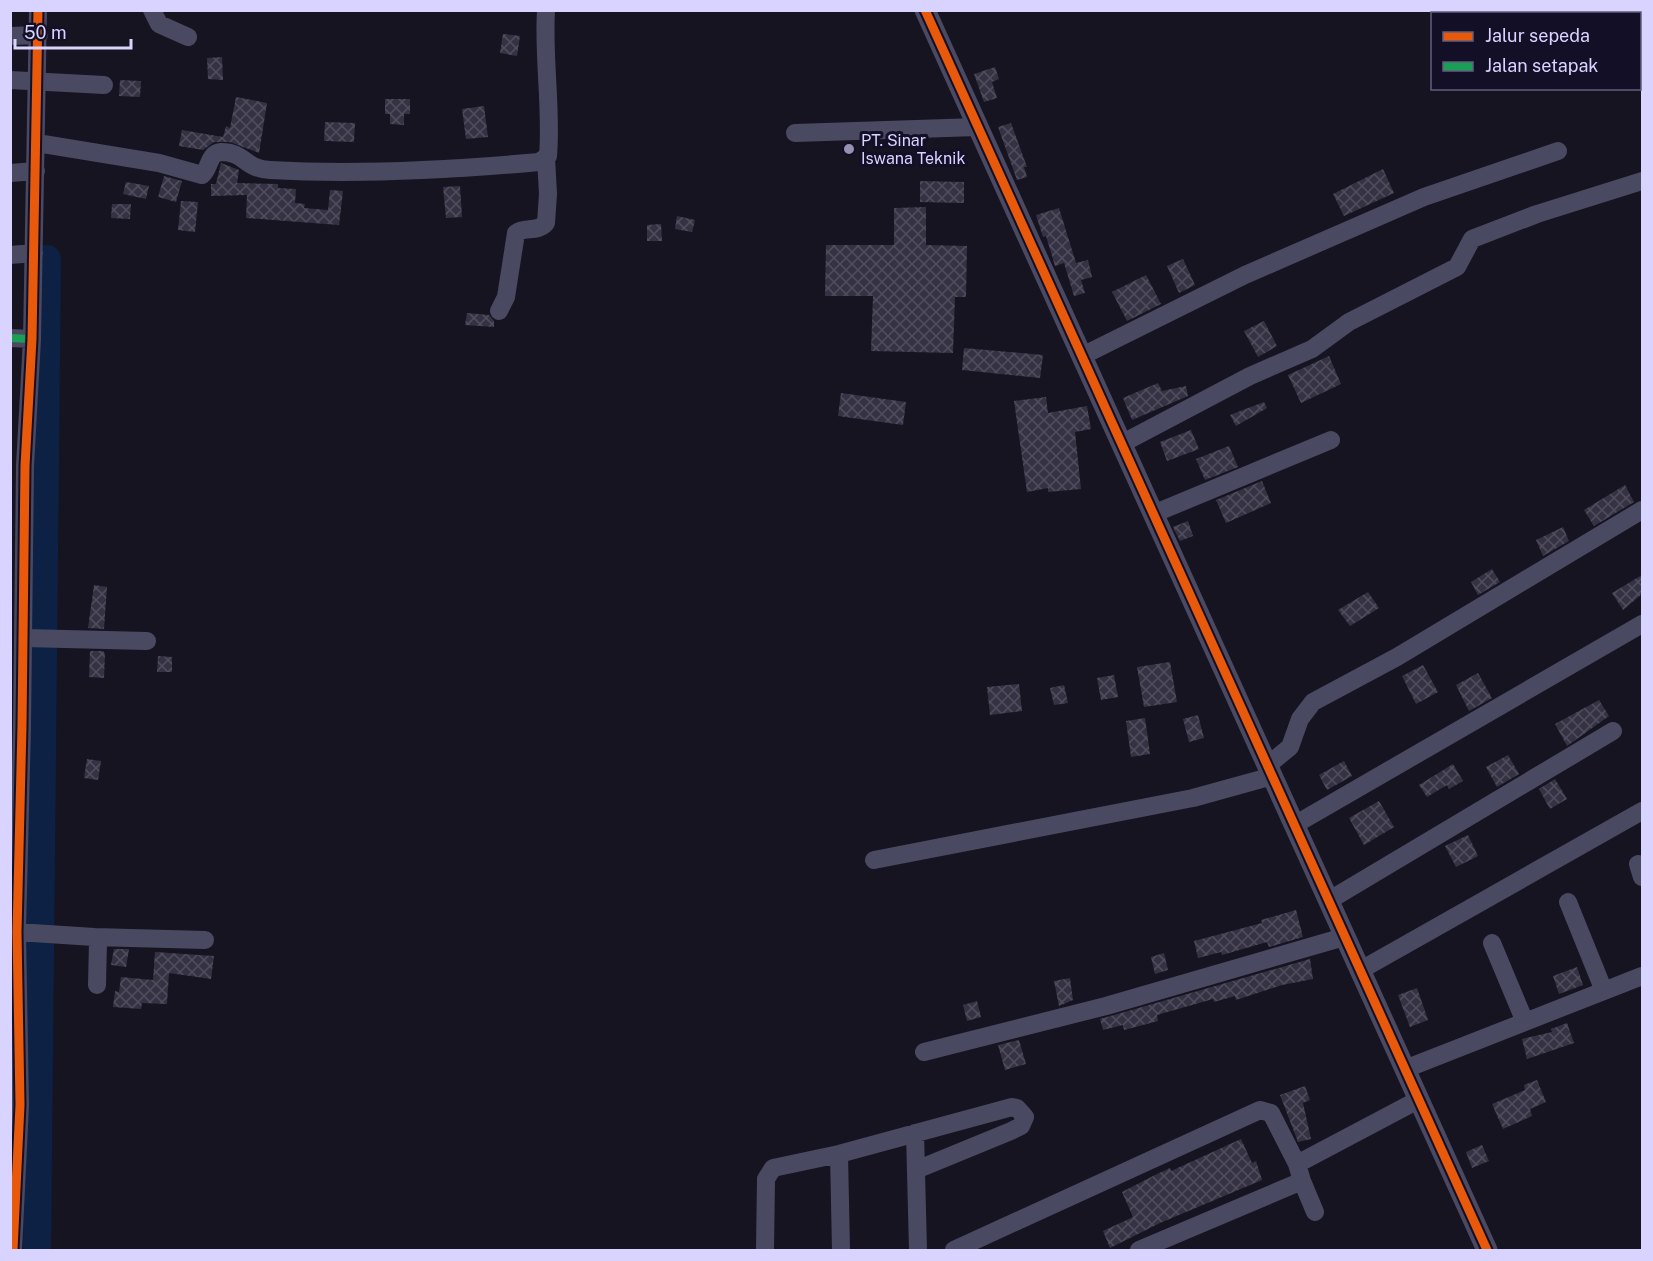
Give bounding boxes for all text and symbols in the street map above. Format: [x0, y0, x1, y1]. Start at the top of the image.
scale bar [15, 12, 130, 50]
legend [1431, 12, 1641, 90]
text: 50 m [24, 22, 67, 43]
text: Jalur sepeda [1485, 25, 1590, 46]
text: Jalan setapak [1485, 55, 1598, 76]
place label: PT. Sinar Iswana Teknik [861, 131, 965, 168]
marker: PT. Sinar Iswana Teknik [842, 142, 856, 156]

